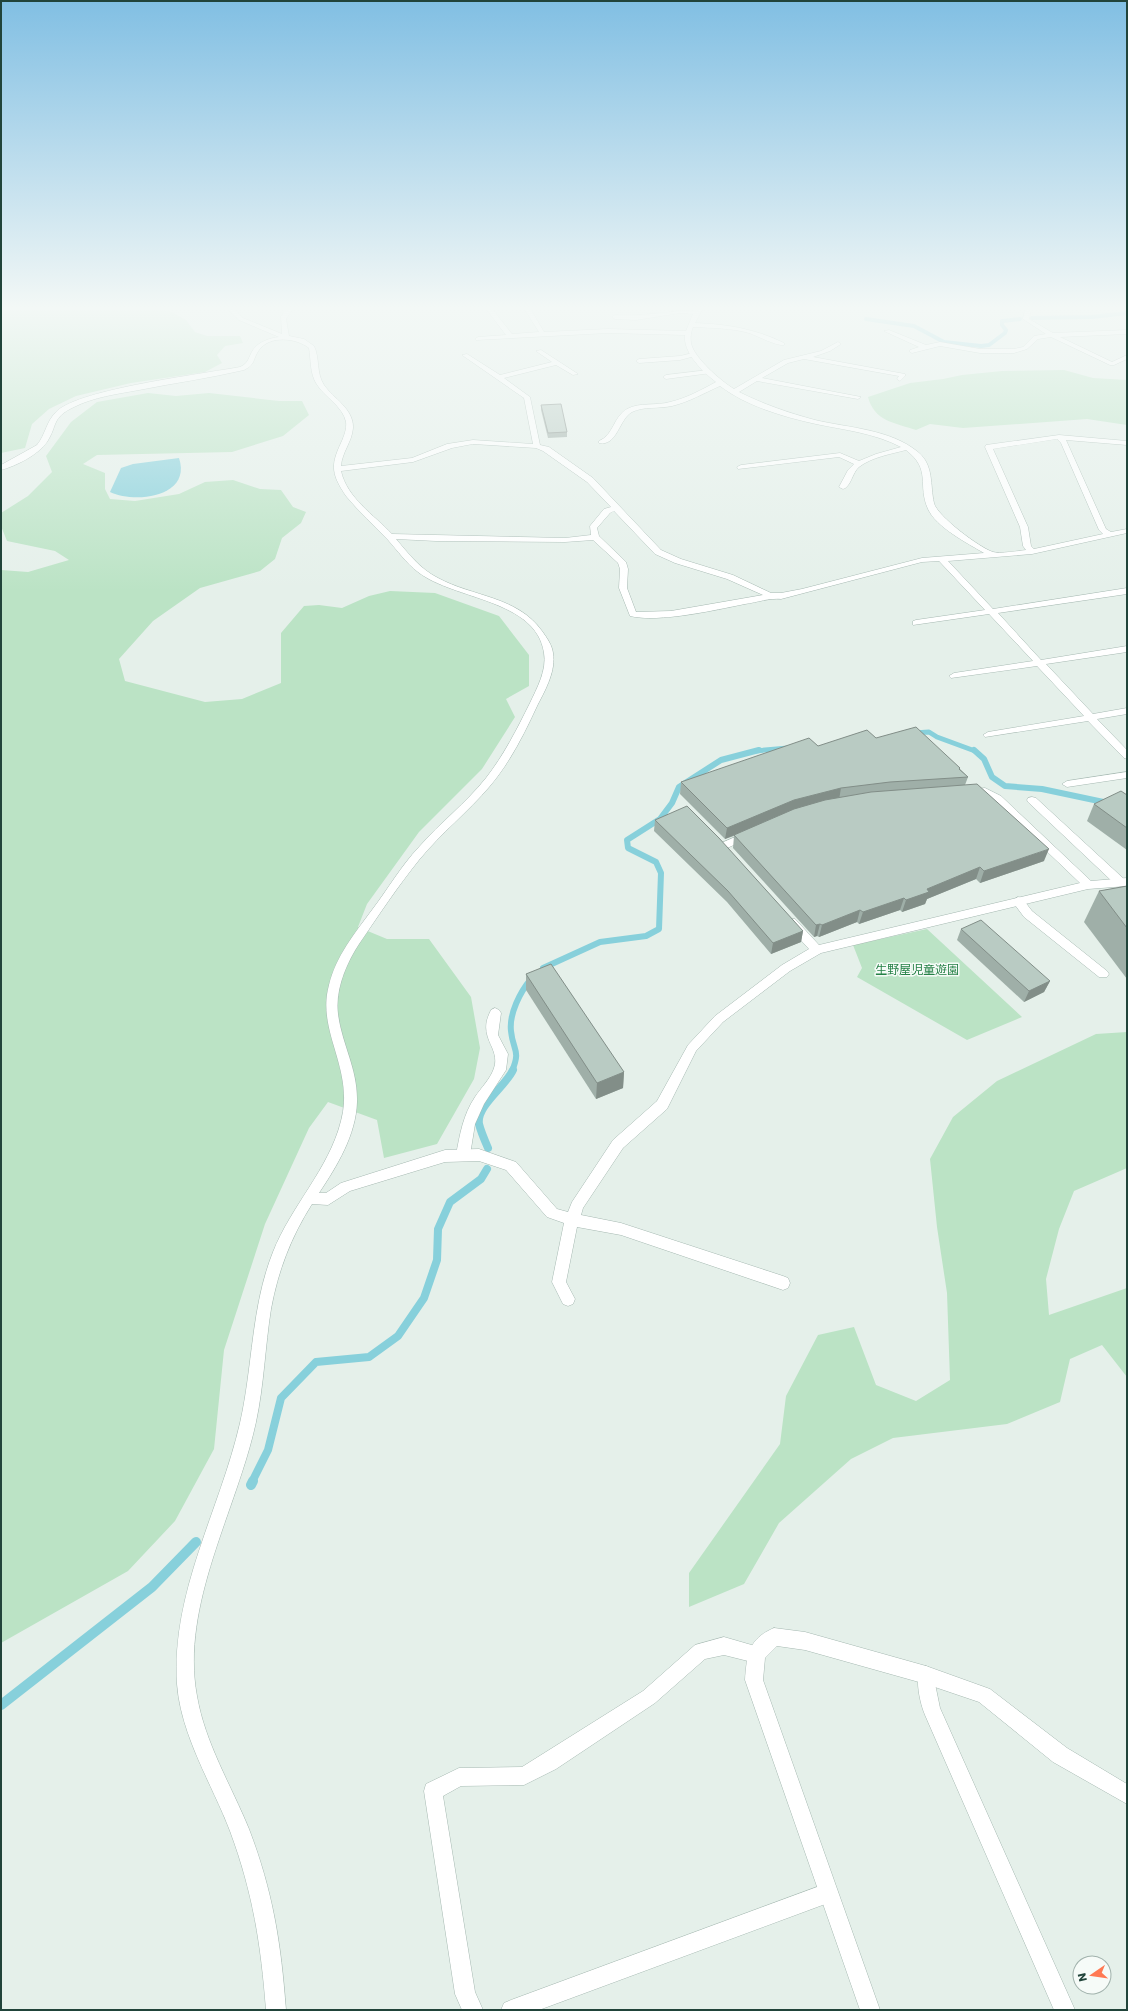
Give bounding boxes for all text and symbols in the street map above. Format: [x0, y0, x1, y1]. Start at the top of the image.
park label: 生野屋児童遊園 [875, 961, 959, 978]
north arrow [1072, 1955, 1112, 1995]
text: N [1074, 1971, 1091, 1983]

